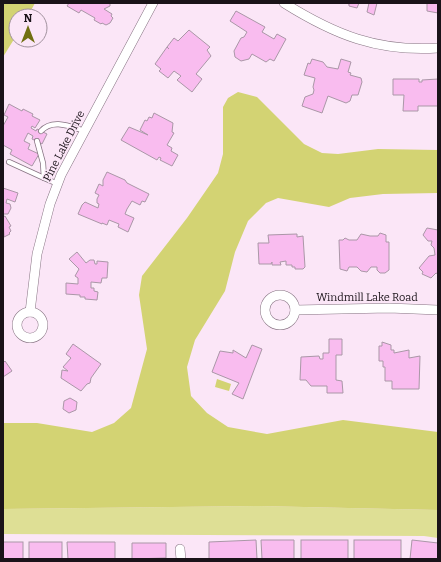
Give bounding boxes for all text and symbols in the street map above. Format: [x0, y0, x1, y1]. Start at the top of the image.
north arrow [8, 8, 48, 48]
text: N [24, 12, 33, 25]
street label: Pine Lake Drive [40, 108, 88, 184]
street label: Windmill Lake Road [316, 291, 418, 304]

